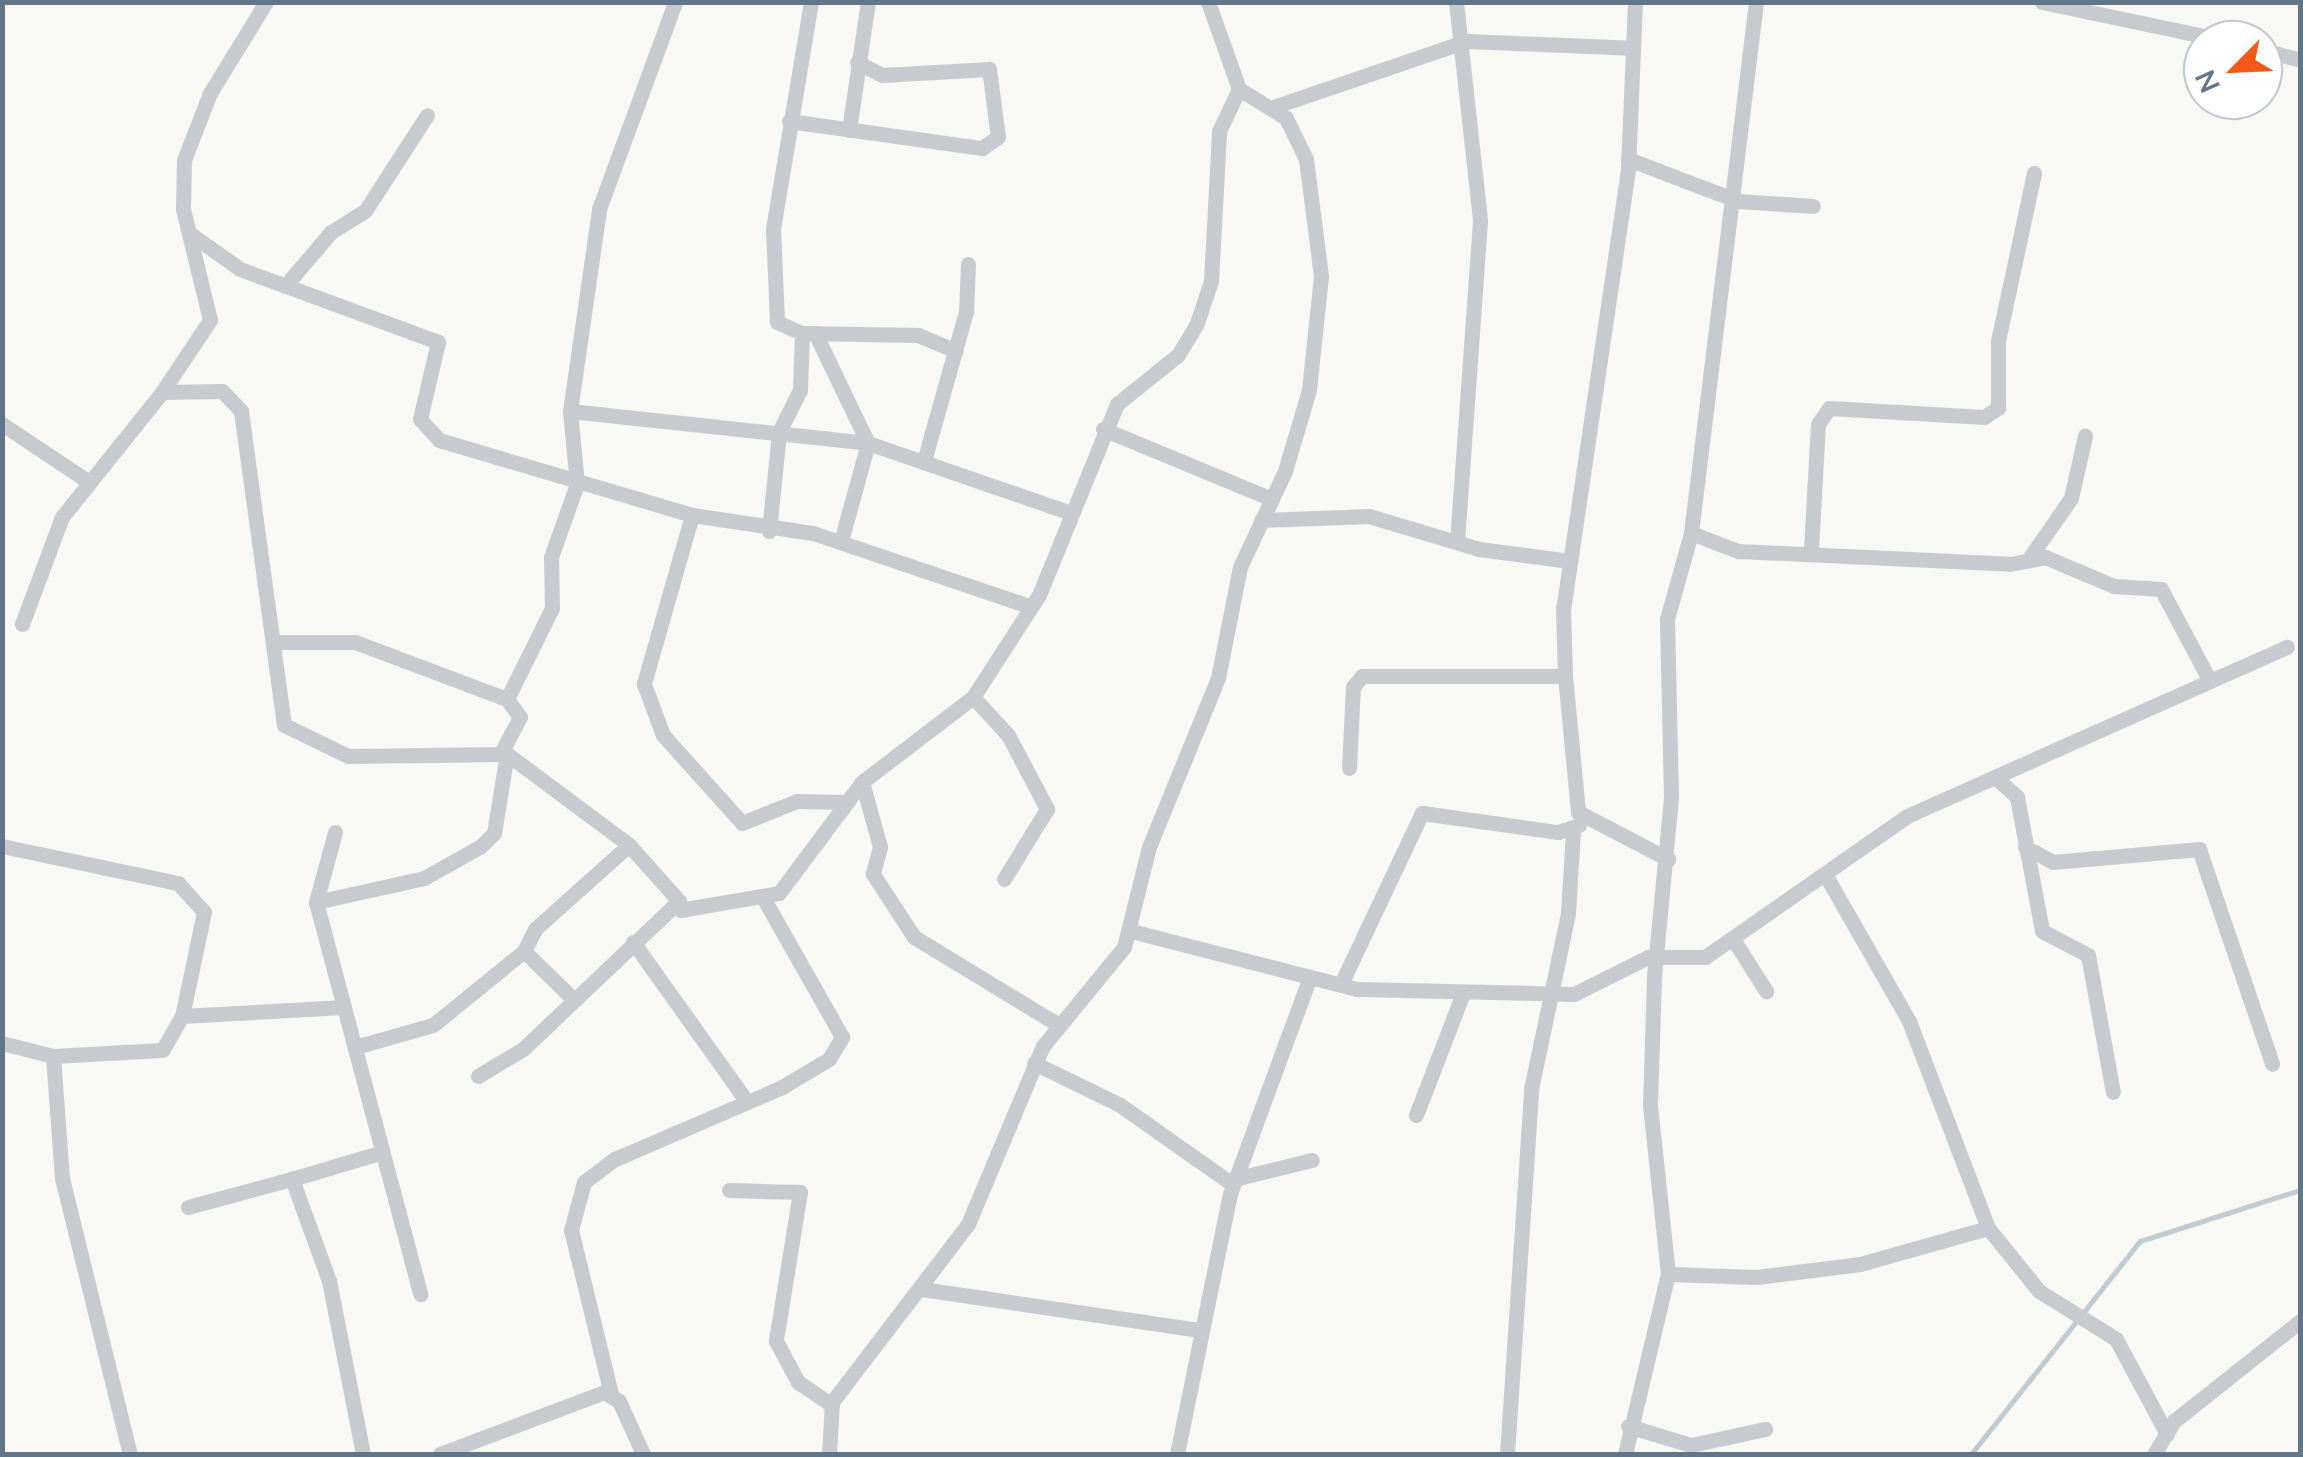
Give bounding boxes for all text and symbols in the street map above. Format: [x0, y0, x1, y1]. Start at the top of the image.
north arrow [2183, 20, 2283, 120]
text: N [2187, 65, 2227, 98]

